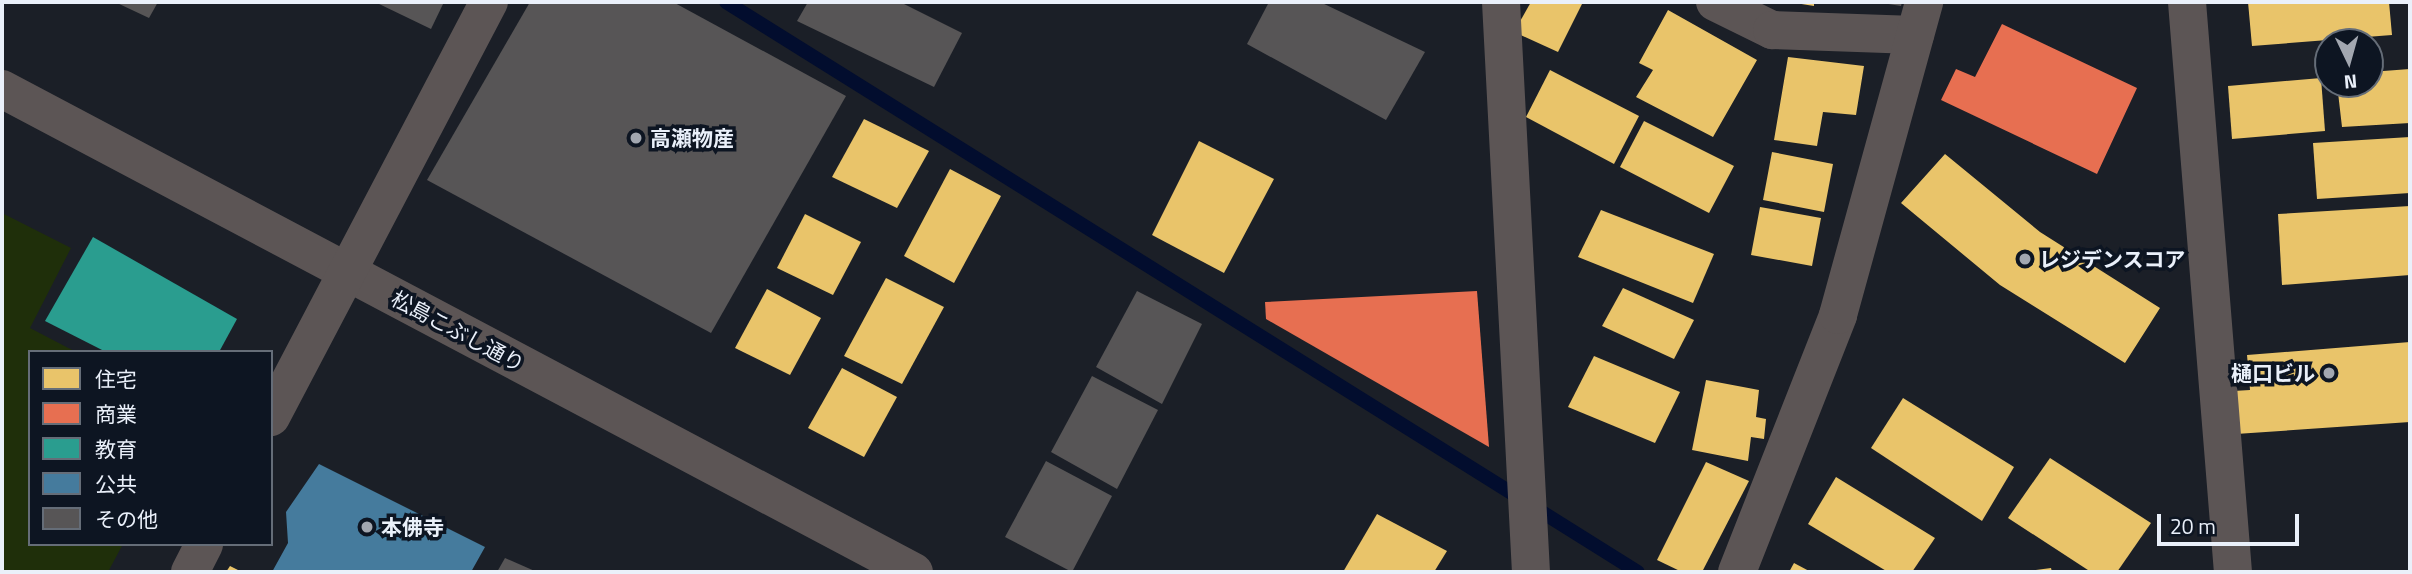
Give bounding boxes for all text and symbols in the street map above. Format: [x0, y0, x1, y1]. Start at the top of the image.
north arrow [2314, 28, 2384, 98]
text: N [2343, 67, 2359, 97]
place label: 高瀬物産 [650, 125, 734, 151]
marker: 高瀬物産 [628, 130, 644, 146]
place label: レジデンスコア [2039, 246, 2186, 272]
marker: レジデンスコア [2017, 251, 2033, 267]
street label: 松島こぶし通り [387, 285, 529, 377]
legend [28, 350, 273, 546]
place label: 樋口ビル [2231, 360, 2315, 386]
text: 住宅 [95, 363, 137, 395]
marker: 樋口ビル [2321, 365, 2337, 381]
text: 商業 [95, 398, 137, 430]
text: 教育 [95, 433, 137, 465]
text: 公共 [95, 468, 137, 500]
scale bar [2160, 500, 2302, 544]
text: その他 [95, 503, 158, 535]
text: 20 m [2170, 510, 2216, 542]
place label: 本佛寺 [381, 514, 444, 540]
marker: 本佛寺 [359, 519, 375, 535]

